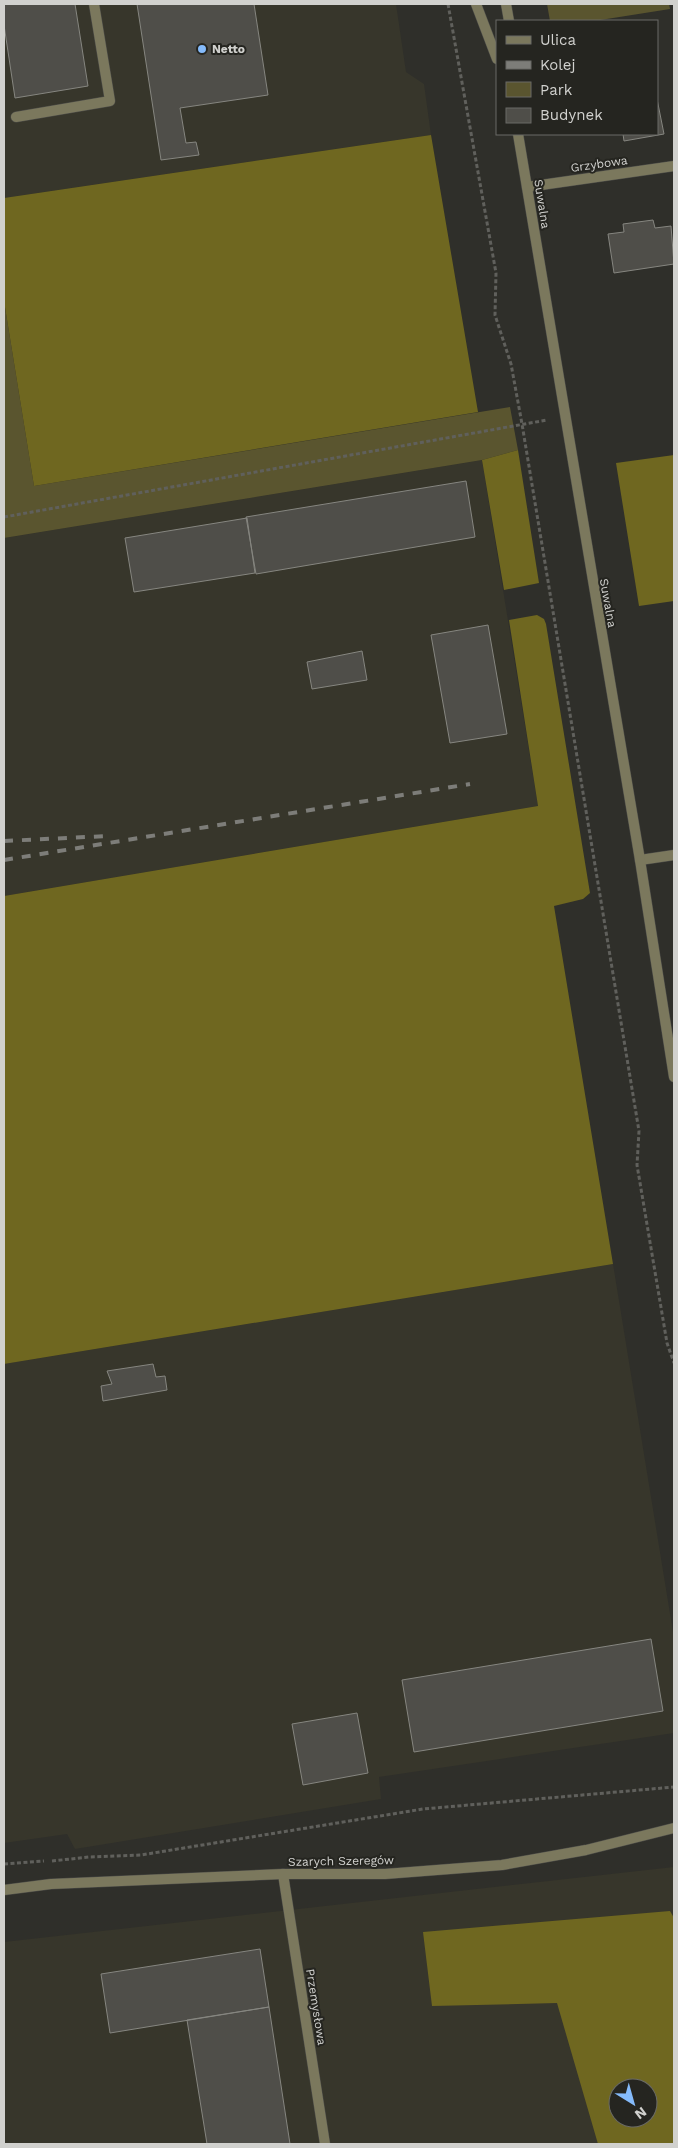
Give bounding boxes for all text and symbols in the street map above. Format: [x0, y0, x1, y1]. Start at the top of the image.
legend [496, 20, 658, 135]
text: Ulica [540, 31, 577, 49]
place label: Netto [212, 42, 245, 56]
marker: Netto [196, 43, 208, 55]
text: Kolej [540, 56, 575, 74]
text: Park [540, 81, 573, 99]
text: Budynek [540, 106, 603, 124]
street label: Grzybowa [570, 153, 629, 175]
street label: Suwalna [531, 178, 553, 230]
street label: Suwalna [597, 577, 619, 629]
street label: Szarych Szeregów [288, 1853, 394, 1869]
street label: Przemysłowa [303, 1968, 329, 2046]
north arrow [608, 2078, 658, 2128]
text: N [632, 2104, 650, 2123]

